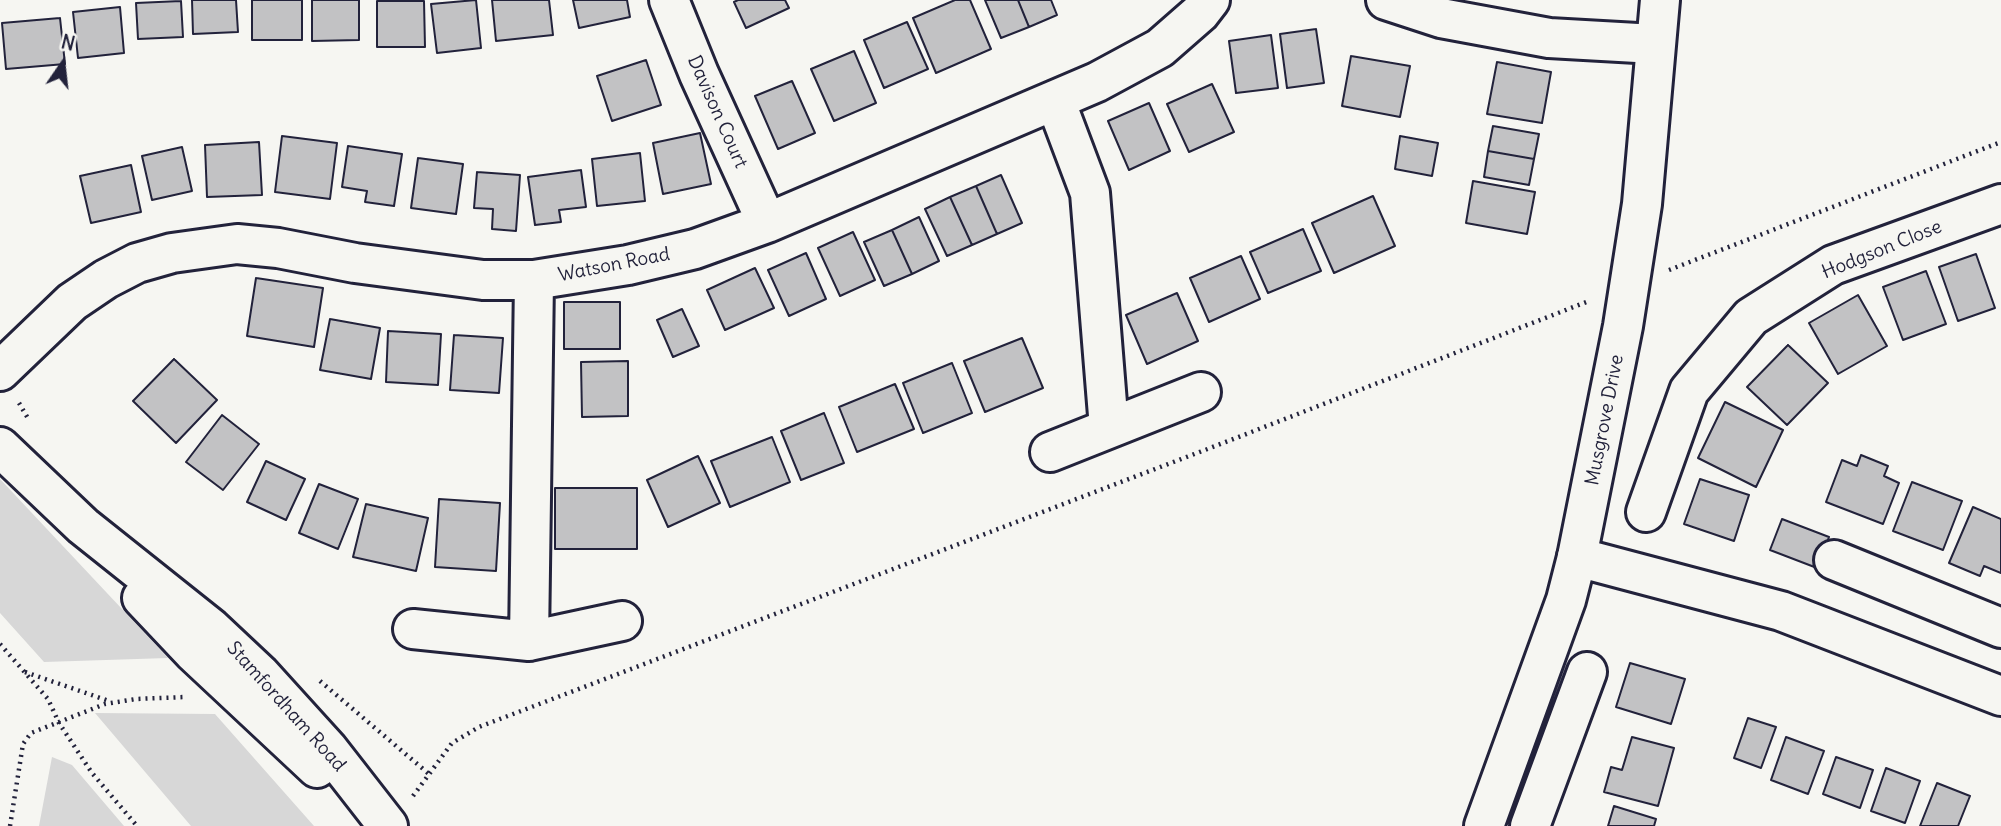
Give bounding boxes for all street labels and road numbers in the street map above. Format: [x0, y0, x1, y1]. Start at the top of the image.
street label: Davison Court [682, 52, 752, 172]
street label: Hodgson Close [1819, 216, 1945, 284]
street label: Watson Road [556, 243, 672, 287]
street label: Musgrove Drive [1581, 353, 1629, 487]
street label: Stamfordham Road [222, 637, 350, 777]

